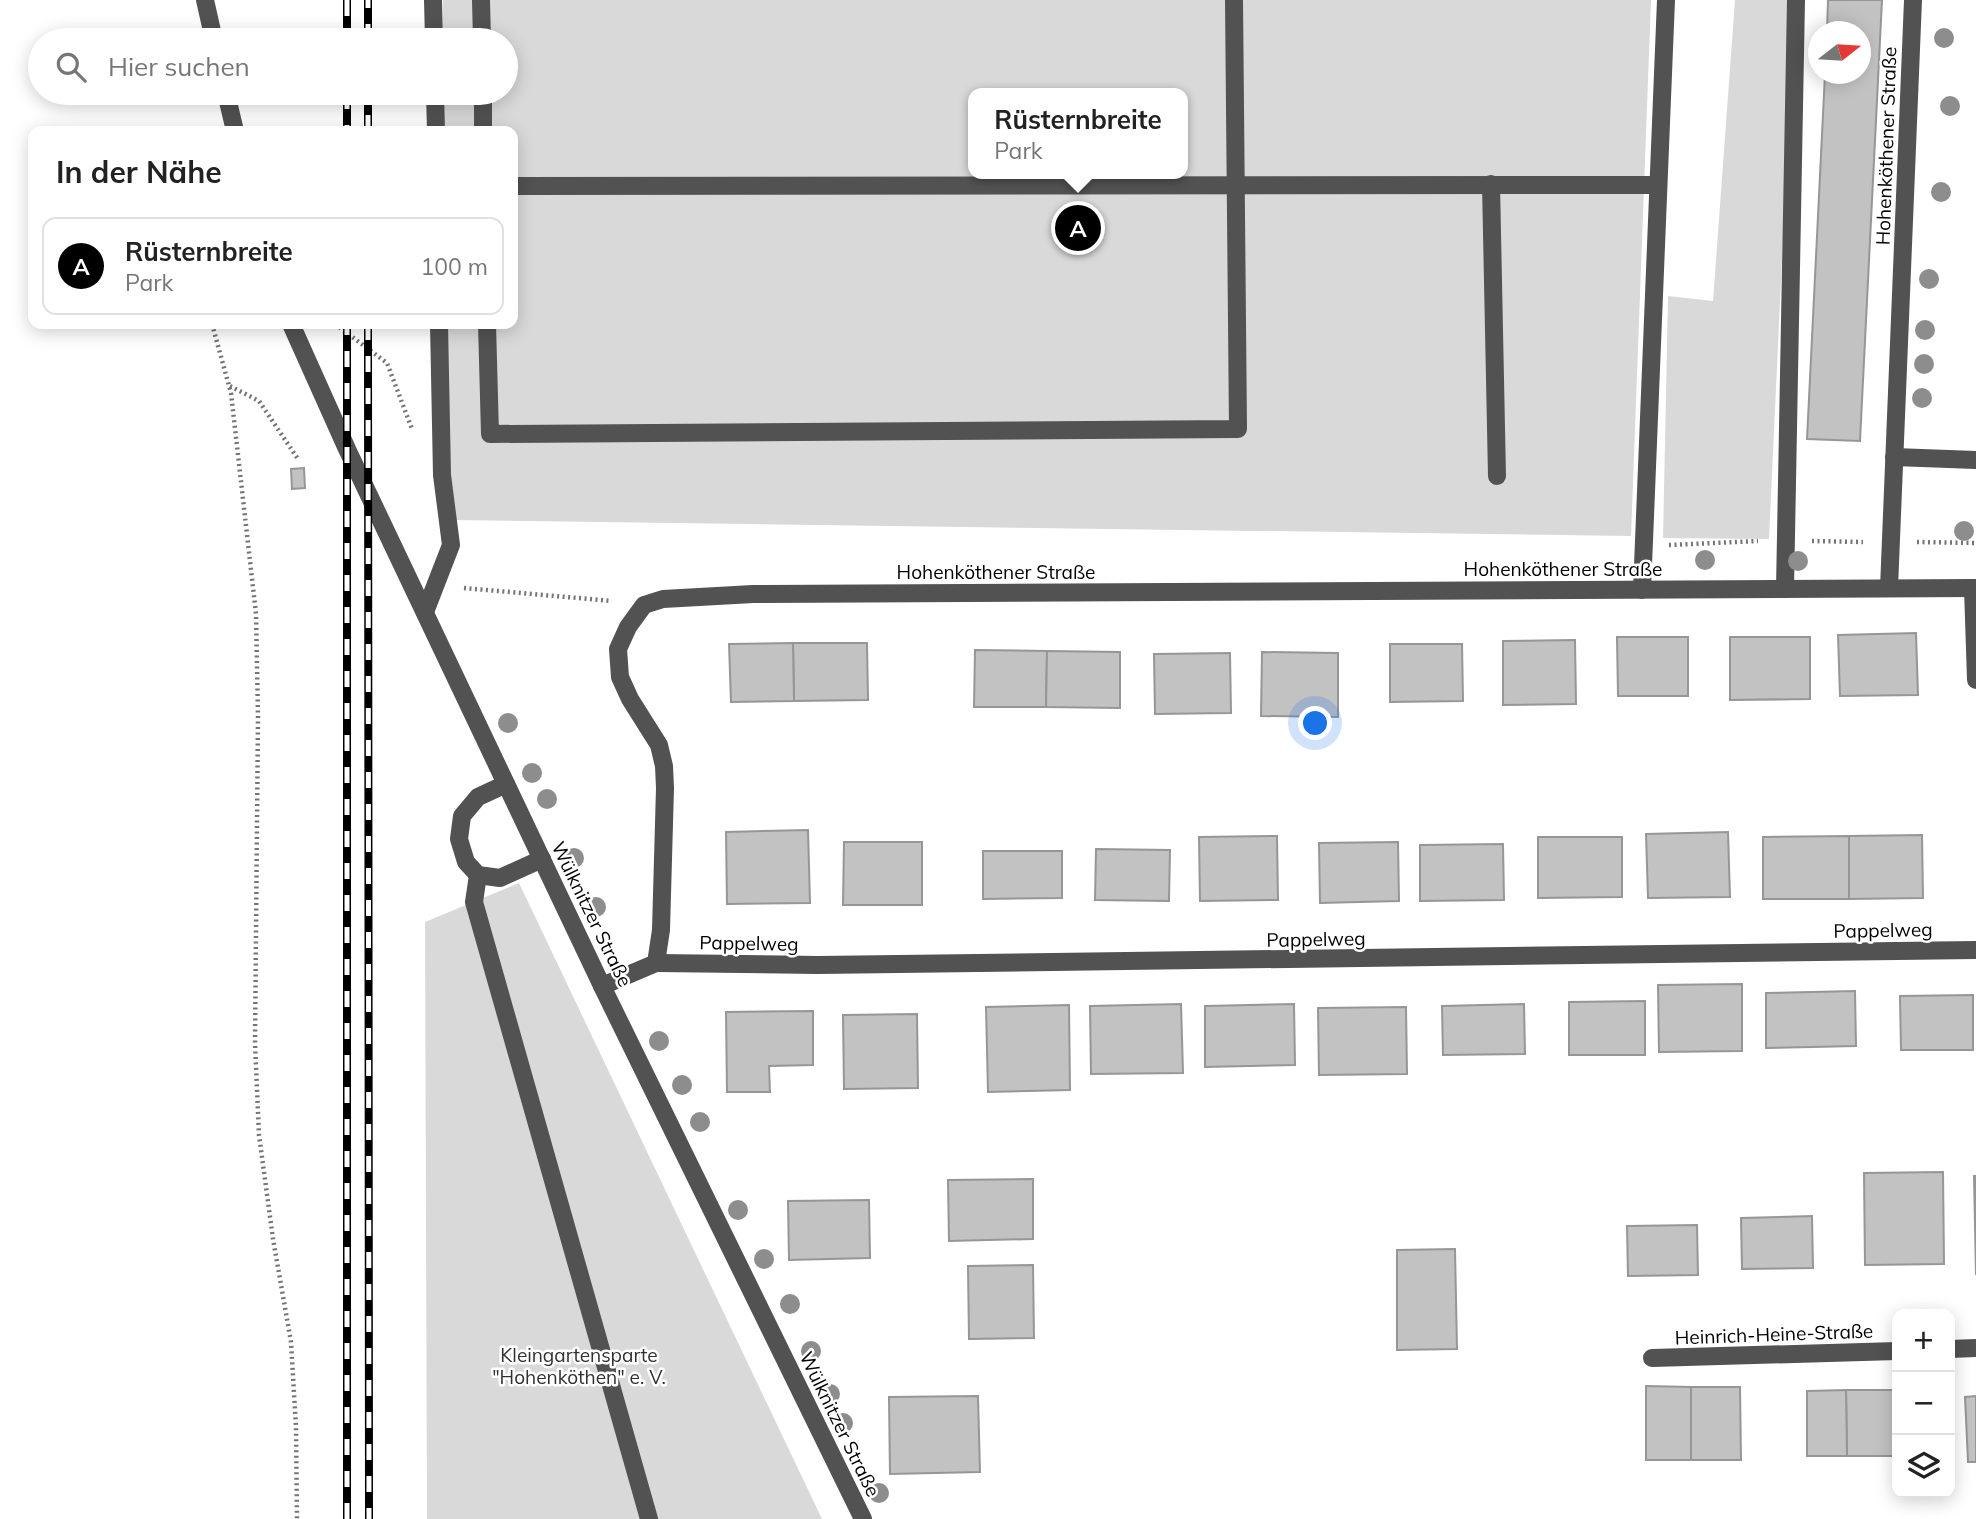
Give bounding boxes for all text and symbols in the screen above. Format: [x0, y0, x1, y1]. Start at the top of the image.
north arrow [1808, 21, 1871, 84]
search box [28, 28, 518, 105]
street label: Hohenköthener Straße [1871, 46, 1901, 246]
icon: search [52, 48, 90, 86]
text: Hier suchen [108, 50, 250, 83]
popup [968, 88, 1188, 179]
text: Rüsternbreite [994, 103, 1162, 136]
text: Park [994, 136, 1043, 165]
text: In der Nähe [56, 153, 222, 191]
pin: A [1055, 202, 1101, 254]
text: Rüsternbreite [125, 235, 293, 268]
text: A [72, 252, 90, 281]
text: 100 m [420, 252, 488, 281]
text: Park [125, 268, 173, 297]
street label: Hohenköthener Straße [1464, 557, 1662, 581]
street label: Hohenköthener Straße [897, 560, 1095, 584]
your location [1298, 706, 1332, 740]
street label: Wülknitzer Straße [546, 837, 638, 991]
street label: Pappelweg [1833, 917, 1933, 943]
street label: Pappelweg [1266, 926, 1366, 952]
street label: Pappelweg [699, 930, 799, 956]
map controls [1892, 1309, 1955, 1498]
button: + [1892, 1309, 1955, 1372]
street label: Heinrich-Heine-Straße [1674, 1319, 1874, 1349]
park label: Kleingartensparte "Hohenköthen" e. V. [492, 1343, 666, 1389]
street label: Wülknitzer Straße [794, 1347, 886, 1501]
button: − [1892, 1372, 1955, 1435]
button: layers [1892, 1435, 1955, 1498]

